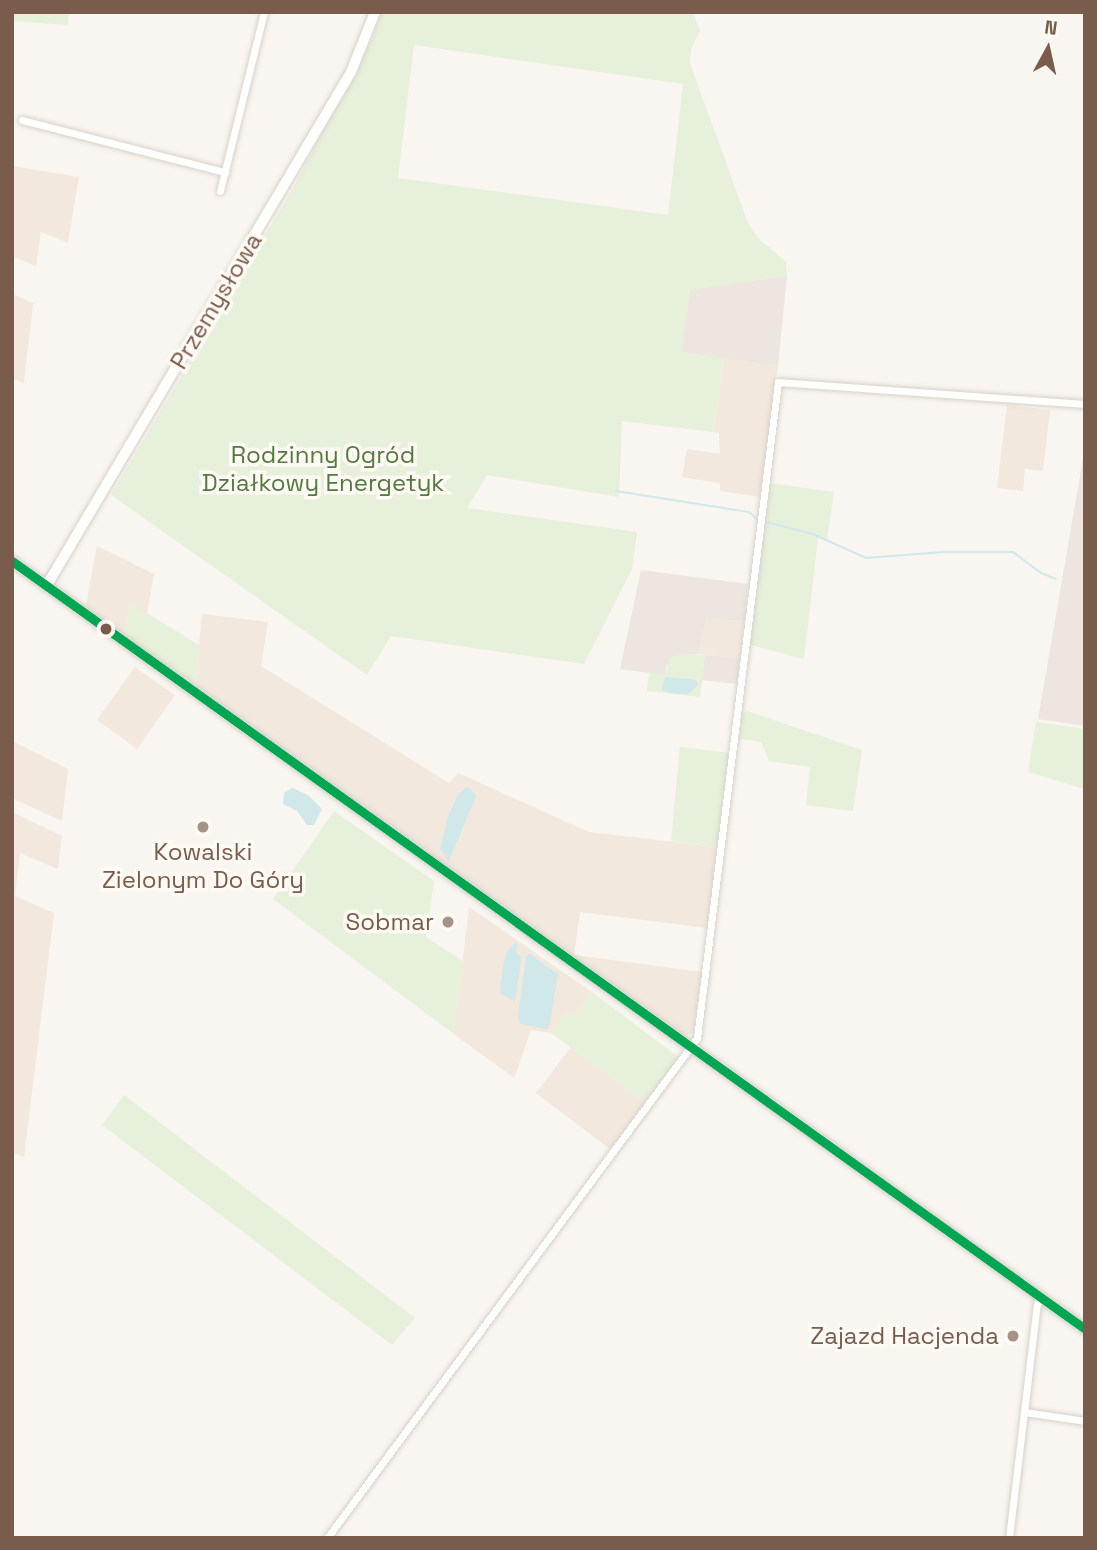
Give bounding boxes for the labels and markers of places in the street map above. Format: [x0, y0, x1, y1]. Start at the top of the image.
unlabelled marker [99, 622, 113, 636]
marker: Kowalski Zielonym Do Góry [195, 819, 211, 835]
place label: Kowalski Zielonym Do Góry [102, 838, 304, 894]
place label: Sobmar [346, 908, 434, 936]
marker: Sobmar [440, 914, 456, 930]
place label: Zajazd Hacjenda [810, 1322, 999, 1350]
marker: Zajazd Hacjenda [1005, 1328, 1021, 1344]

